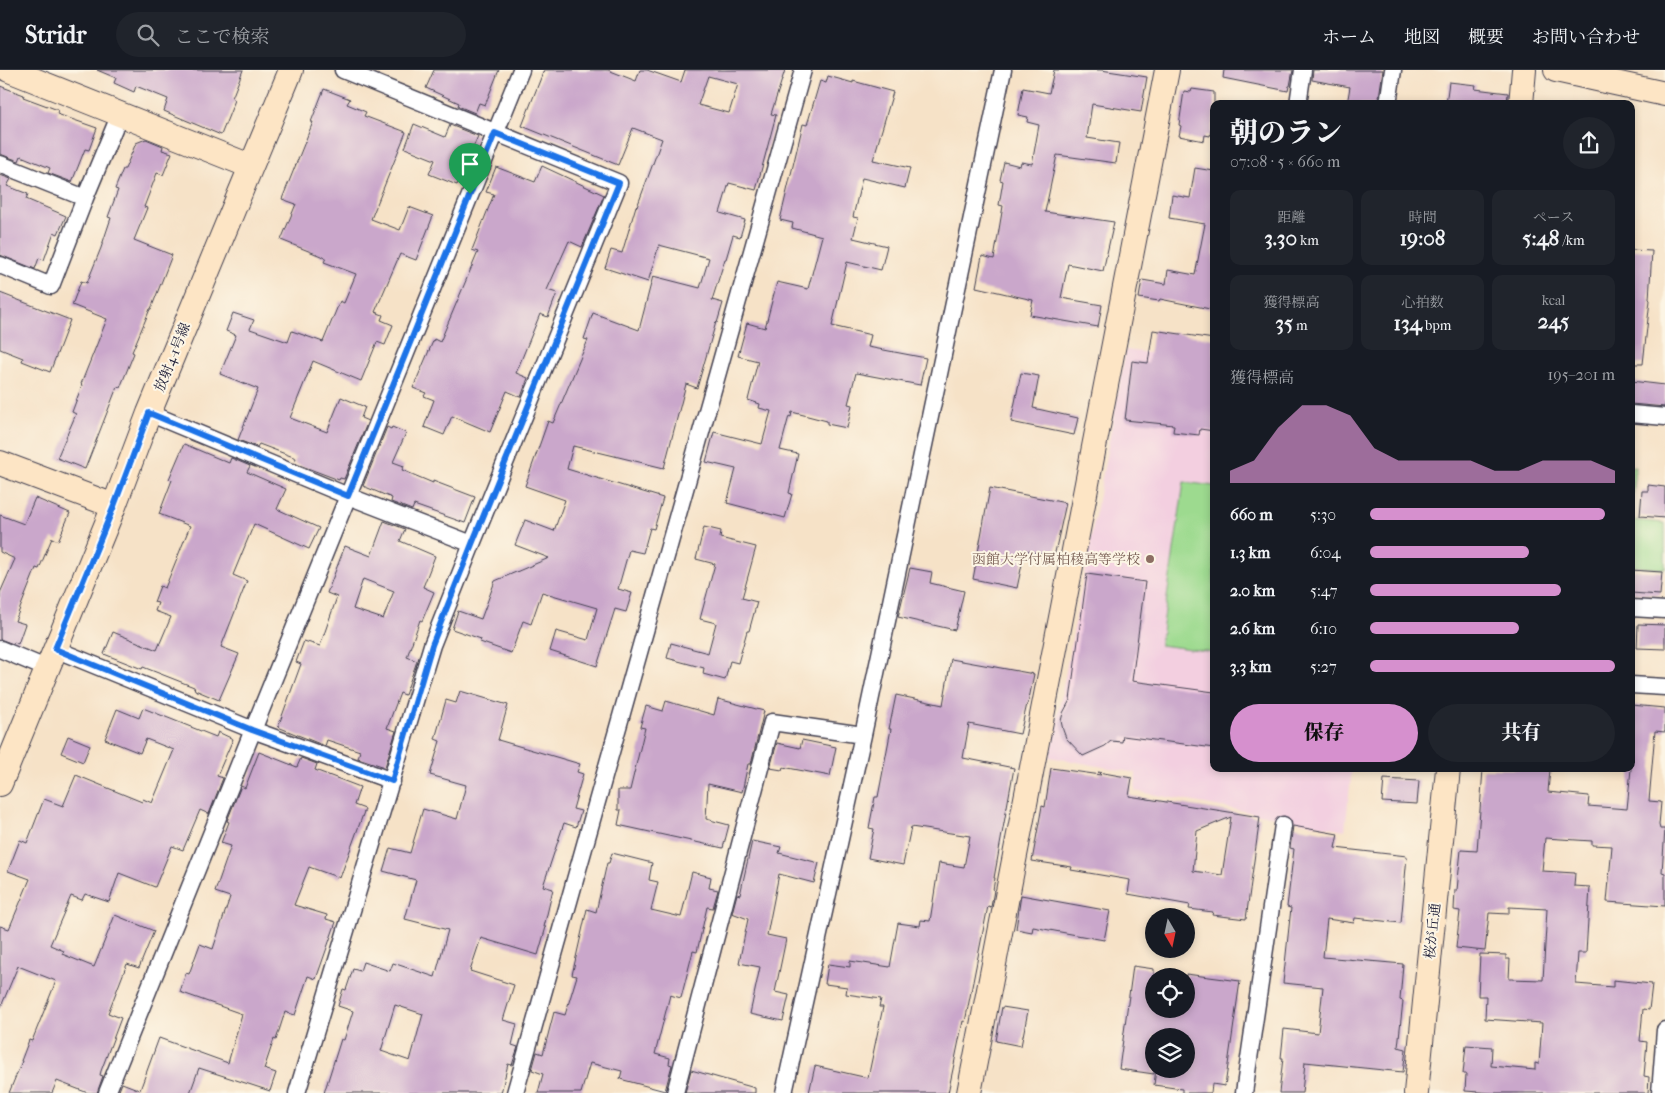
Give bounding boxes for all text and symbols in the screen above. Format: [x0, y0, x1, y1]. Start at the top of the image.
search box [116, 12, 466, 57]
text: Stridr [25, 21, 86, 49]
icon: search [134, 21, 162, 49]
text: ここで検索 [174, 26, 269, 48]
text: ホーム [1322, 27, 1376, 48]
text: 地図 [1404, 27, 1440, 48]
text: 概要 [1468, 27, 1504, 48]
text: お問い合わせ [1532, 27, 1640, 48]
text: 朝のラン [1230, 116, 1342, 149]
button: share [1563, 117, 1615, 169]
pin [449, 143, 491, 194]
icon: arrive [456, 150, 484, 178]
text: 07:08 · 5 × 660 m [1230, 152, 1340, 171]
text: 距離 [1278, 209, 1306, 226]
text: 時間 [1409, 209, 1437, 226]
text: ペース [1533, 209, 1574, 226]
text: 3.30 [1264, 226, 1297, 250]
text: 19:08 [1400, 226, 1445, 250]
text: 5:48 [1522, 226, 1559, 250]
text: km [1297, 232, 1319, 249]
text: /km [1559, 232, 1585, 249]
text: kcal [1542, 292, 1565, 309]
text: 獲得標高 [1264, 294, 1320, 311]
text: 心拍数 [1402, 294, 1444, 311]
text: 245 [1538, 309, 1569, 333]
text: 35 [1275, 311, 1293, 335]
text: 134 [1393, 311, 1422, 335]
text: m [1293, 317, 1308, 334]
text: bpm [1422, 317, 1452, 334]
street label: 放射4-1号線 [151, 320, 194, 394]
text: 195–201 m [1548, 365, 1615, 384]
text: 獲得標高 [1230, 368, 1294, 387]
text: 660 m [1230, 505, 1273, 524]
text: 5:30 [1310, 505, 1336, 524]
text: 1.3 km [1230, 543, 1270, 562]
text: 6:04 [1310, 543, 1341, 562]
place label: 函館大学付属柏稜高等学校 [972, 551, 1140, 568]
marker: 函館大学付属柏稜高等学校 [1144, 553, 1156, 565]
text: 2.0 km [1230, 581, 1275, 600]
text: 5:47 [1310, 581, 1338, 600]
text: 2.6 km [1230, 619, 1275, 638]
text: 6:10 [1310, 619, 1337, 638]
text: 3.3 km [1230, 657, 1271, 676]
text: 5:27 [1310, 657, 1337, 676]
button: 保存 [1230, 704, 1418, 762]
button: 共有 [1428, 704, 1615, 762]
street label: 桜が丘通 [1421, 902, 1444, 960]
north arrow [1145, 908, 1195, 958]
map controls [1145, 908, 1195, 1078]
button: locate [1145, 968, 1195, 1018]
button: layers [1145, 1028, 1195, 1078]

